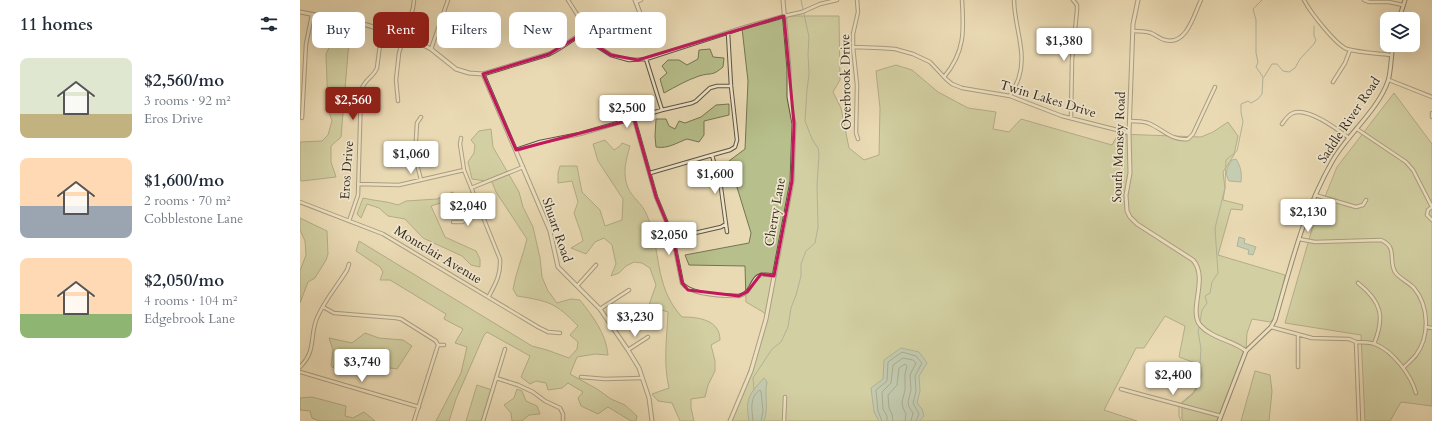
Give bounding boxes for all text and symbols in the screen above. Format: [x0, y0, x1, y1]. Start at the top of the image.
chip: Buy [312, 12, 365, 48]
chip: Rent [373, 12, 429, 48]
chip: Filters [437, 12, 501, 48]
chip: New [509, 12, 567, 48]
chip: Apartment [575, 12, 666, 48]
map controls [1380, 12, 1420, 52]
button: layers [1380, 12, 1420, 52]
text: 11 homes [20, 13, 93, 36]
icon: filters [258, 13, 280, 35]
pin: $1,380 [1031, 28, 1097, 62]
text: $1,380 [1045, 32, 1083, 50]
street label: Overbrook Drive [836, 34, 856, 130]
text: $2,560/mo [144, 69, 224, 92]
street label: Saddle River Road [1313, 73, 1385, 167]
icon: home [52, 74, 100, 122]
street label: Twin Lakes Drive [997, 76, 1099, 122]
pin: $2,560 [320, 87, 386, 121]
text: $2,560 [334, 91, 372, 109]
street label: South Monsey Road [1108, 91, 1130, 203]
text: 3 rooms · 92 m² [144, 92, 231, 110]
pin: $2,500 [594, 95, 660, 129]
text: $2,500 [608, 99, 646, 117]
text: Eros Drive [144, 110, 203, 128]
street label: Eros Drive [336, 140, 358, 200]
pin: $1,060 [378, 141, 444, 175]
text: $1,060 [392, 145, 430, 163]
pin: $1,600 [682, 161, 748, 195]
text: $1,600 [696, 165, 734, 183]
text: $1,600/mo [144, 169, 224, 192]
icon: home [52, 174, 100, 222]
street label: Cherry Lane [760, 176, 790, 248]
text: 2 rooms · 70 m² [144, 192, 231, 210]
pin: $2,040 [435, 193, 501, 227]
street label: Shuart Road [538, 195, 576, 265]
text: $2,040 [449, 197, 487, 215]
pin: $2,130 [1275, 199, 1341, 233]
text: $2,130 [1289, 203, 1327, 221]
text: Cobblestone Lane [144, 210, 243, 228]
street label: Montclair Avenue [391, 222, 485, 288]
pin: $2,050 [636, 222, 702, 256]
text: $2,050 [650, 226, 688, 244]
text: $2,050/mo [144, 269, 224, 292]
icon: home [52, 274, 100, 322]
text: 4 rooms · 104 m² [144, 292, 237, 310]
pin: $3,230 [602, 304, 668, 338]
text: $3,230 [616, 308, 654, 326]
text: Edgebrook Lane [144, 310, 235, 328]
pin: $3,740 [329, 349, 395, 383]
text: $3,740 [343, 353, 381, 371]
pin: $2,400 [1140, 362, 1206, 396]
text: $2,400 [1154, 366, 1192, 384]

